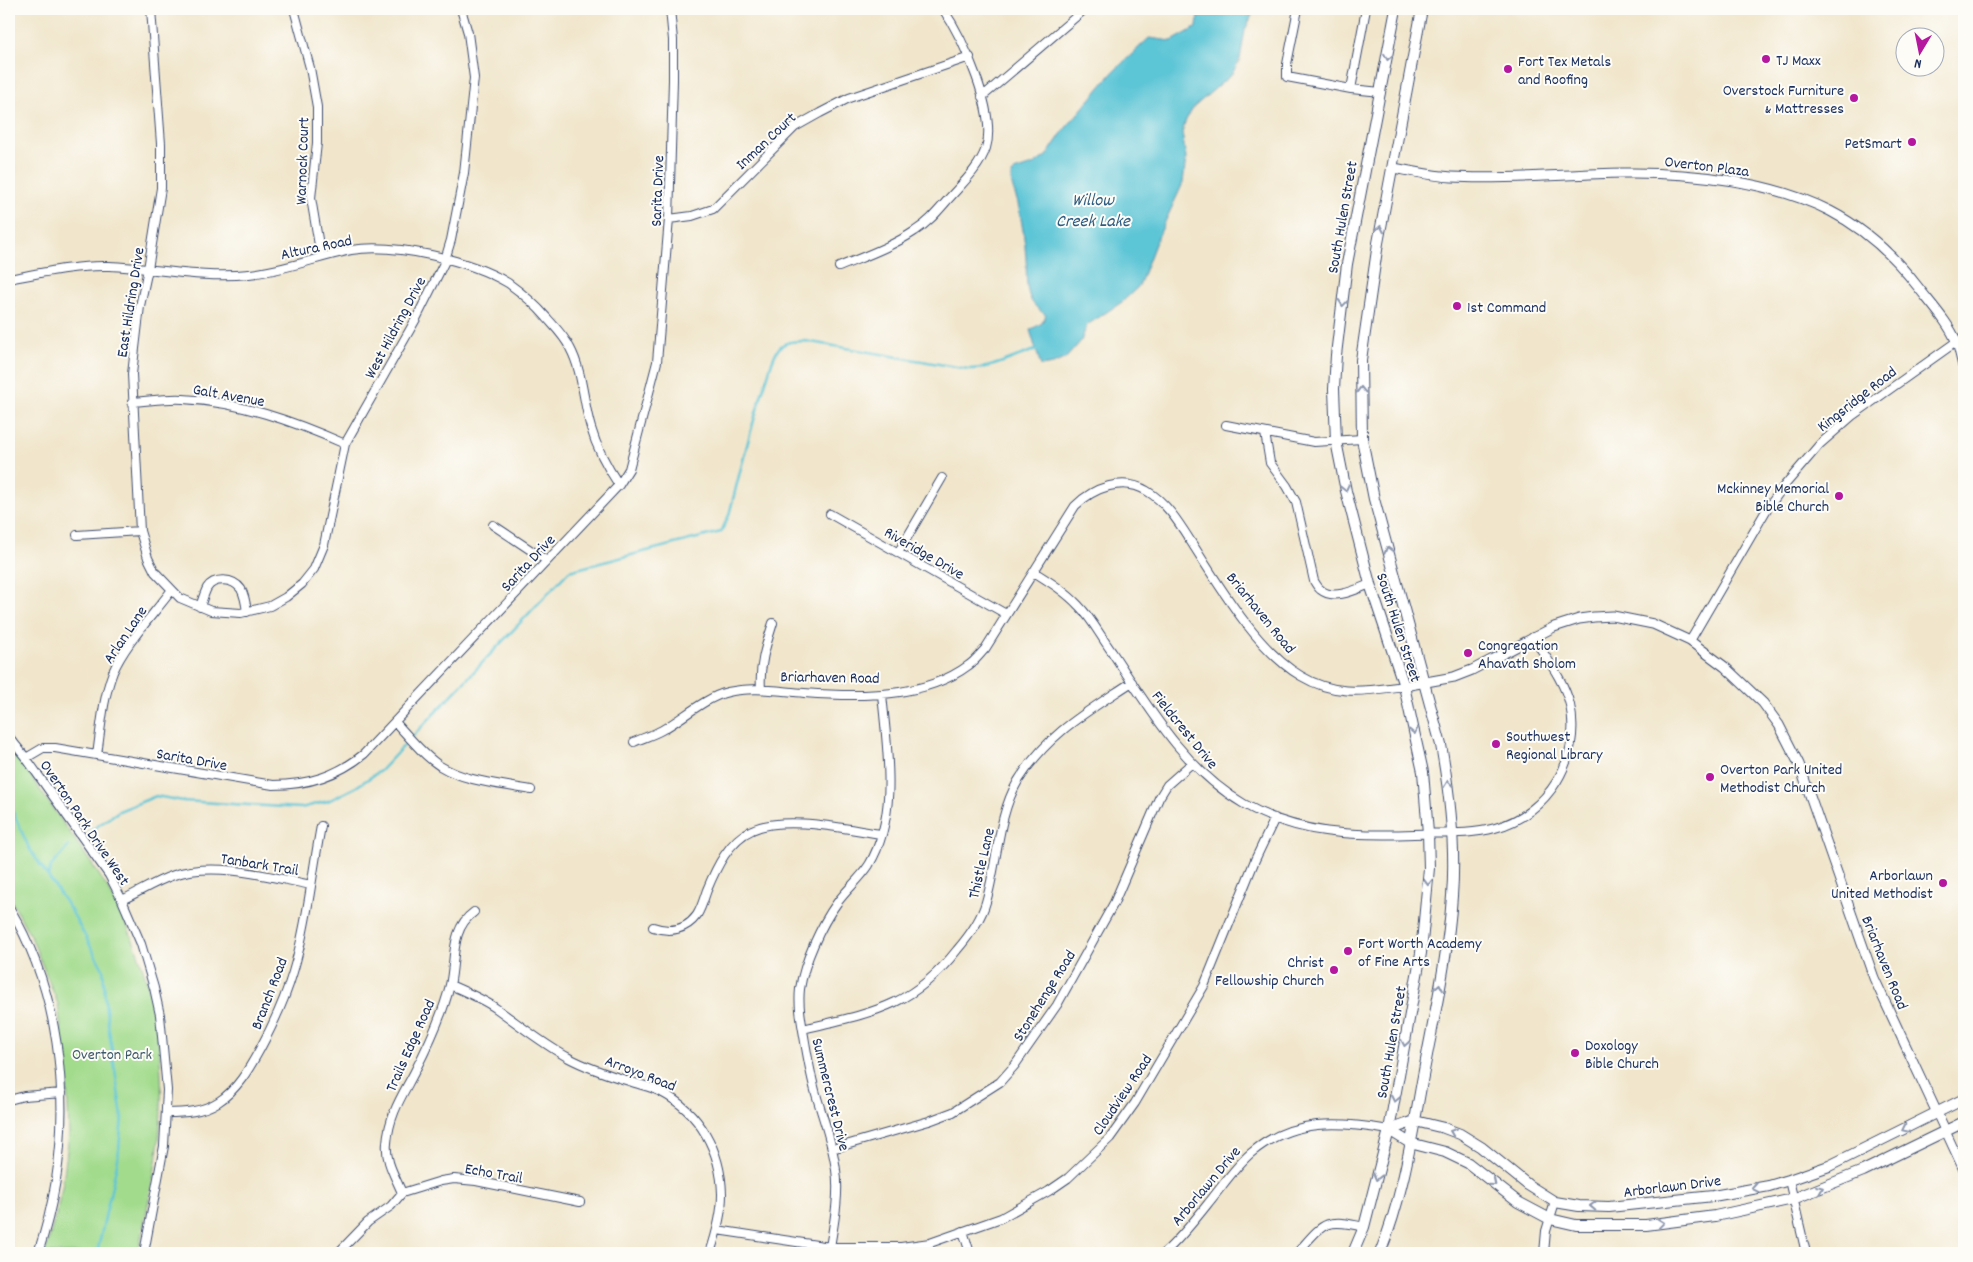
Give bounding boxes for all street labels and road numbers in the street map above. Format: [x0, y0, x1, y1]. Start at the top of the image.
street label: Inman Court [731, 108, 802, 176]
street label: Warnock Court [290, 117, 317, 205]
street label: Overton Plaza [1663, 151, 1751, 184]
street label: Sarita Drive [646, 155, 671, 227]
street label: South Hulen Street [1322, 159, 1365, 275]
street label: Altura Road [279, 230, 354, 267]
street label: East Hildring Drive [111, 246, 152, 359]
street label: West Hildring Drive [360, 273, 433, 383]
street label: Kingsridge Road [1813, 362, 1902, 438]
street label: Galt Avenue [191, 379, 266, 414]
street label: Riveridge Drive [879, 522, 968, 586]
street label: Sarita Drive [496, 530, 562, 598]
street label: Briarhaven Road [1220, 568, 1300, 659]
street label: South Hulen Street [1369, 570, 1426, 686]
street label: Arlan Lane [98, 602, 154, 669]
street label: Briarhaven Road [780, 666, 880, 691]
street label: Fieldcrest Drive [1145, 686, 1223, 775]
street label: Sarita Drive [154, 743, 229, 778]
street label: Overton Park Drive West [33, 756, 135, 891]
street label: Thistle Lane [963, 826, 1002, 901]
street label: Tanbark Trail [219, 848, 300, 883]
street label: Briarhaven Road [1854, 913, 1913, 1013]
street label: Stonehenge Road [1008, 946, 1082, 1046]
street label: Branch Road [246, 954, 295, 1033]
street label: South Hulen Street [1371, 984, 1414, 1100]
street label: Trails Edge Road [381, 996, 442, 1096]
street label: Summercrest Drive [804, 1036, 855, 1153]
street label: Arroyo Road [601, 1050, 679, 1098]
street label: Cloudview Road [1087, 1050, 1159, 1141]
street label: Arborlawn Drive [1167, 1142, 1247, 1232]
street label: Echo Trail [463, 1158, 524, 1191]
street label: Arborlawn Drive [1622, 1170, 1722, 1205]

